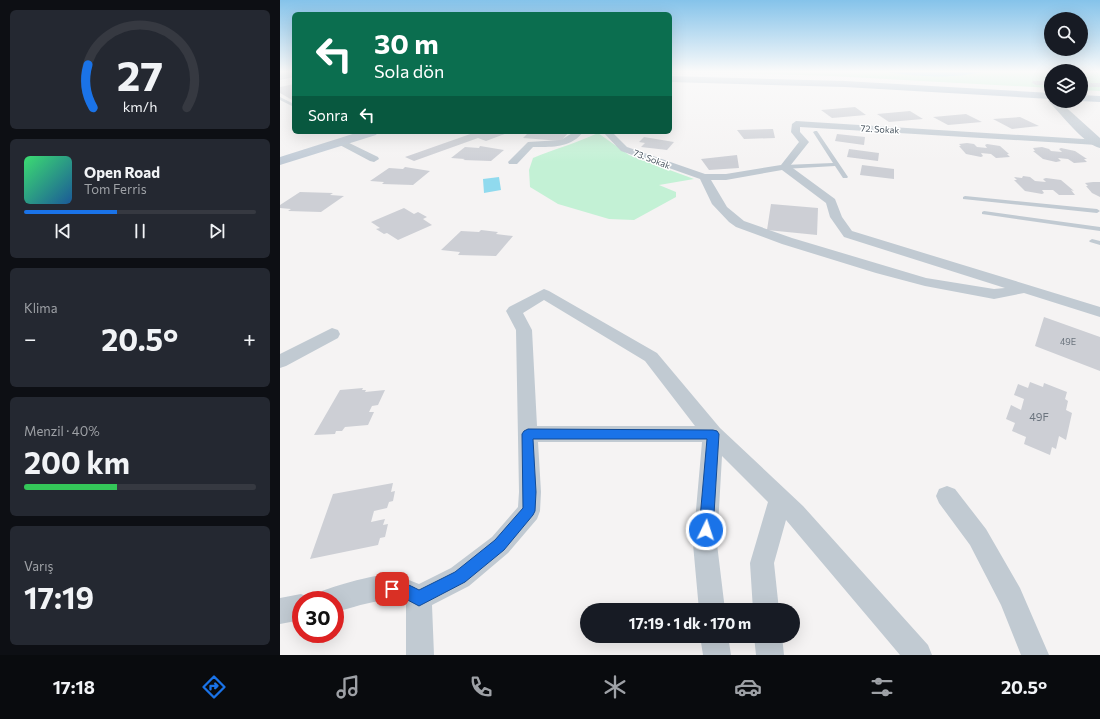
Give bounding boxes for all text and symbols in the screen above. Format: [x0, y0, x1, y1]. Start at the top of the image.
map controls [1044, 12, 1088, 108]
button: search [1044, 12, 1088, 56]
text: 30 m [374, 26, 439, 60]
icon: left [308, 28, 360, 80]
text: 27 [117, 48, 163, 99]
text: Sola dön [374, 60, 444, 82]
button: layers [1044, 64, 1088, 108]
text: km/h [123, 96, 157, 114]
icon: left [356, 104, 378, 126]
text: Sonra [308, 106, 348, 124]
street label: 72. Sokak [860, 122, 900, 136]
street label: 73. Sokak [632, 147, 672, 171]
text: Open Road [84, 163, 160, 181]
text: Tom Ferris [84, 181, 147, 197]
icon: previous [52, 220, 74, 242]
icon: pause [129, 220, 151, 242]
icon: next [206, 220, 228, 242]
text: Klima [24, 300, 58, 316]
text: 20.5° [101, 320, 178, 357]
text: − [24, 325, 37, 352]
text: + [243, 325, 256, 352]
house number: 49E [1060, 336, 1076, 347]
house number: 49F [1029, 410, 1049, 423]
text: Menzil · 40% [24, 423, 100, 439]
text: 200 km [24, 443, 130, 480]
position arrow [685, 509, 727, 551]
text: Varış [24, 558, 54, 574]
pin [375, 572, 409, 606]
text: 17:19 [24, 578, 94, 615]
icon: arrive [381, 578, 403, 600]
speed limit sign: 30 [292, 591, 344, 643]
text: 17:19 · 1 dk · 170 m [629, 614, 751, 632]
icon: directions [200, 673, 228, 701]
icon: music [334, 673, 362, 701]
icon: phone [467, 673, 495, 701]
icon: climate [601, 673, 629, 701]
icon: car [734, 673, 762, 701]
icon: filters [868, 673, 896, 701]
text: 17:18 [53, 676, 95, 698]
text: 20.5° [1001, 676, 1047, 698]

